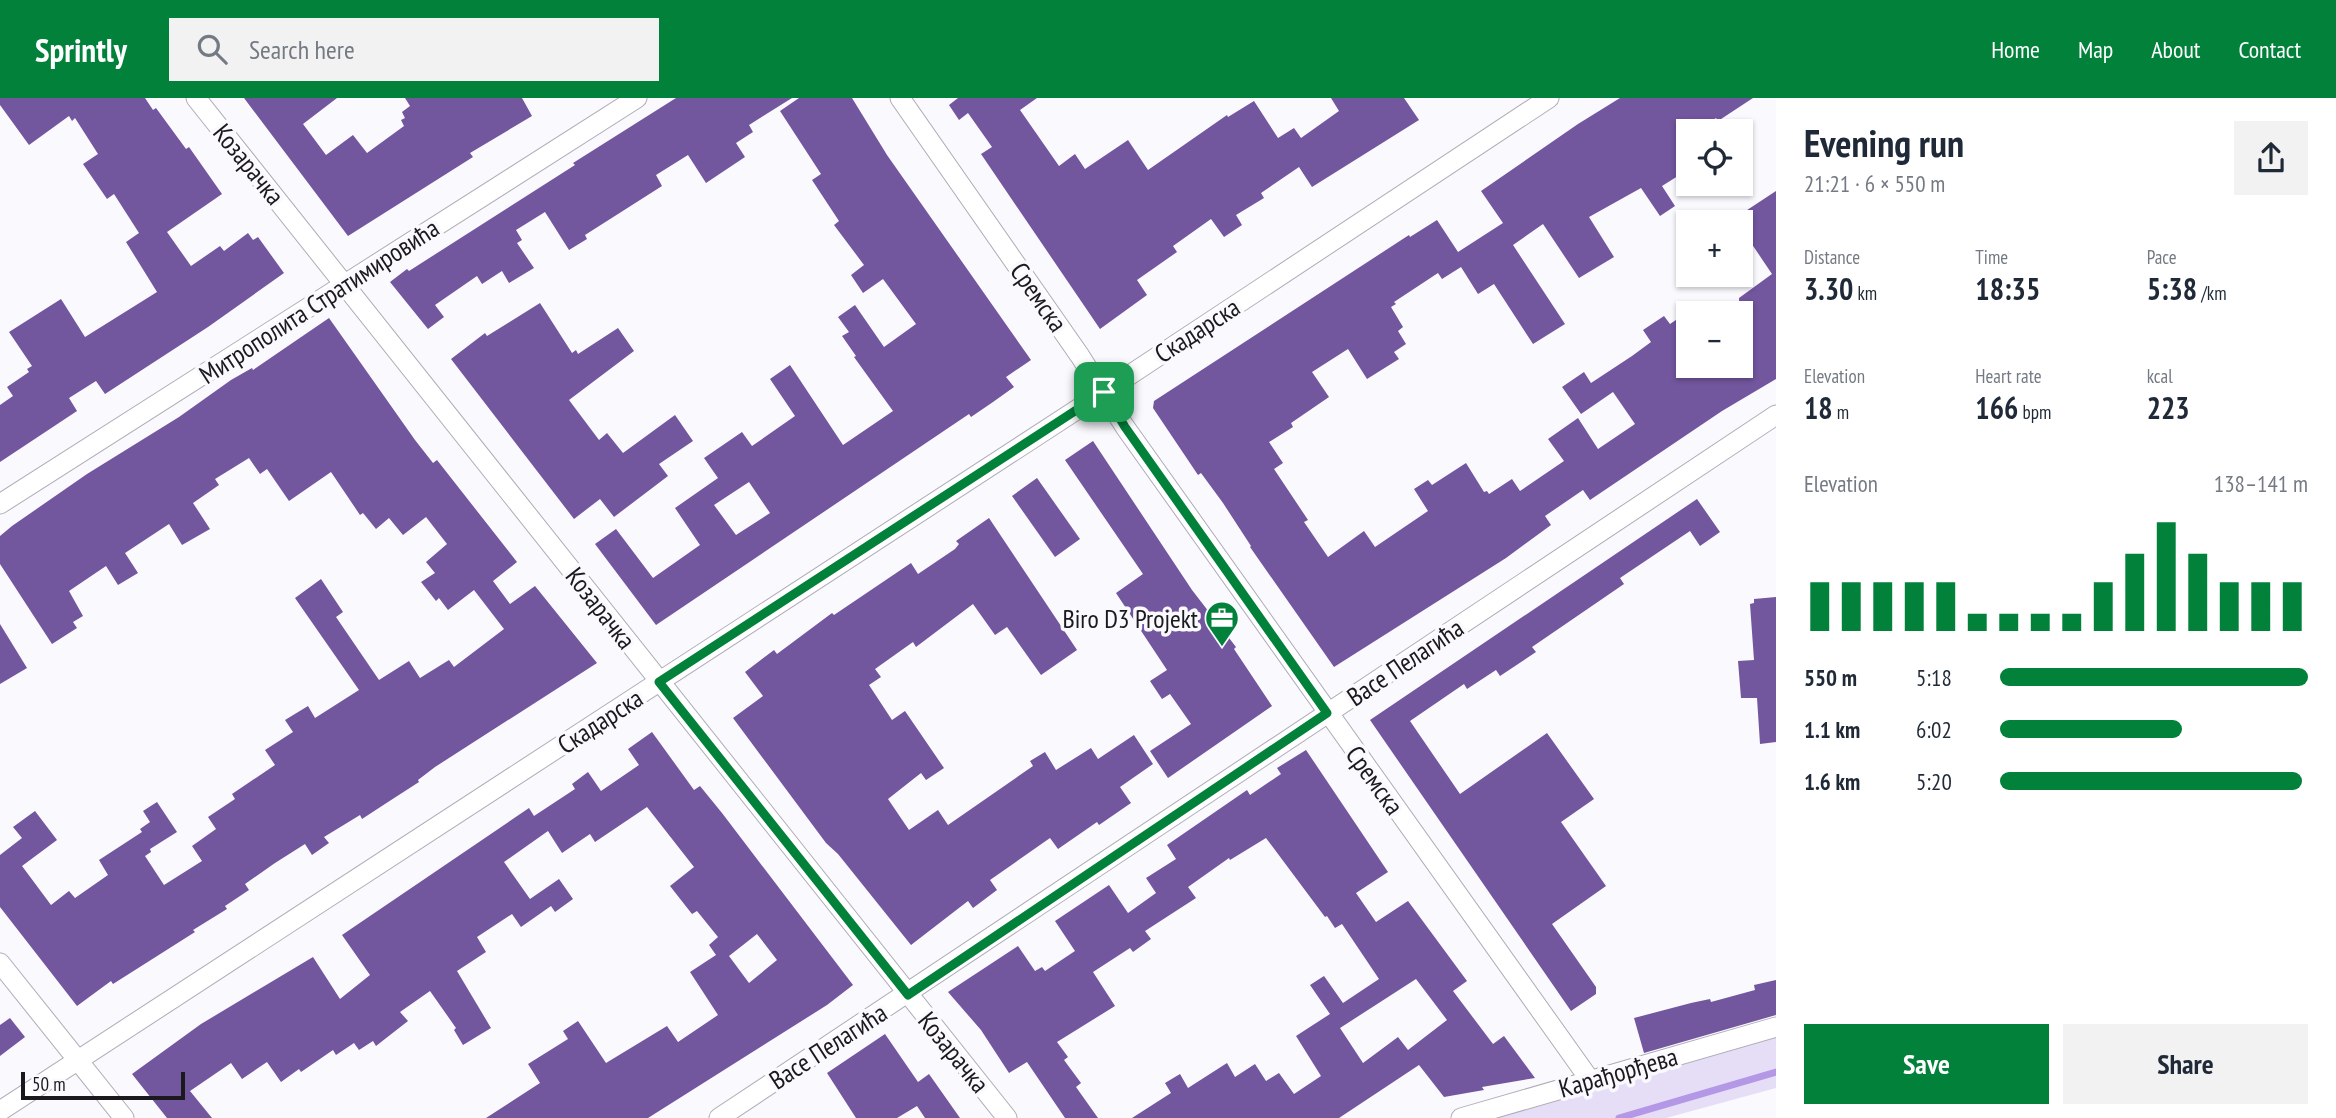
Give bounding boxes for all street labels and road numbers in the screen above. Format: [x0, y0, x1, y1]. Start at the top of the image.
street label: Козарачка [206, 117, 292, 211]
street label: Митрополита Стратимировића [193, 211, 445, 391]
street label: Сремска [1003, 256, 1075, 338]
street label: Скадарска [1148, 290, 1246, 370]
street label: Козарачка [559, 560, 643, 656]
street label: Васе Пелагића [1340, 611, 1470, 713]
street label: Скадарска [551, 681, 649, 761]
street label: Сремска [1339, 739, 1411, 821]
street label: Васе Пелагића [763, 996, 893, 1096]
street label: Козарачка [911, 1005, 997, 1099]
street label: Карађорђева [1555, 1039, 1681, 1105]

